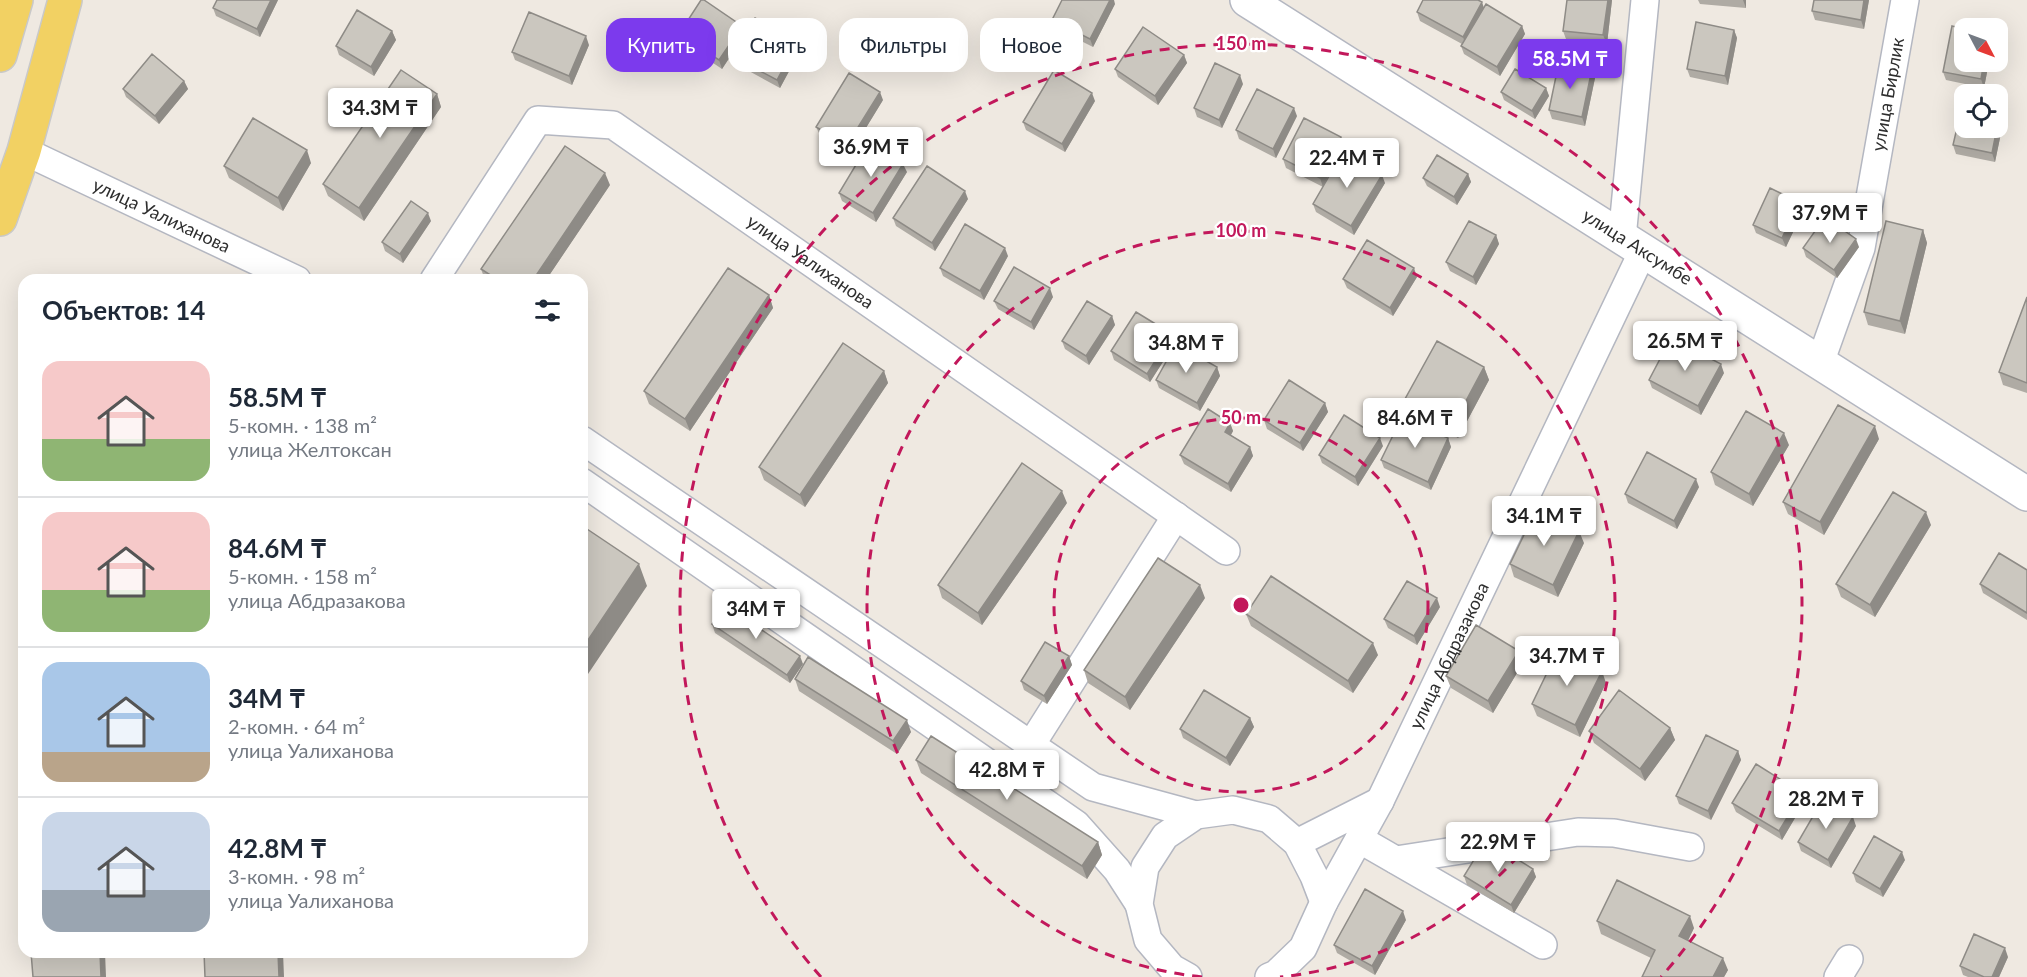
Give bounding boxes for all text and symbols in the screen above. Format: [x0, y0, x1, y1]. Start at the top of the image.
chip: Купить [606, 18, 716, 72]
chip: Снять [728, 18, 827, 72]
chip: Фильтры [839, 18, 968, 72]
chip: Новое [980, 18, 1083, 72]
north arrow [1954, 18, 2008, 72]
map controls [1954, 18, 2008, 138]
text: 150 m [1216, 32, 1266, 54]
street label: улица Бирлик [1866, 35, 1908, 153]
pin: 58.5M ₸ [1515, 39, 1625, 90]
text: 58.5M ₸ [1532, 46, 1608, 70]
button: locate [1954, 84, 2008, 138]
pin: 34.3M ₸ [325, 88, 435, 139]
text: 34.3M ₸ [342, 95, 418, 119]
pin: 36.9M ₸ [816, 127, 926, 178]
text: 36.9M ₸ [833, 134, 909, 158]
pin: 22.4M ₸ [1292, 138, 1402, 189]
text: 22.4M ₸ [1309, 145, 1385, 169]
street label: улица Уалиханова [90, 173, 234, 257]
pin: 37.9M ₸ [1775, 193, 1885, 244]
text: 37.9M ₸ [1792, 200, 1868, 224]
street label: улица Аксумбе [1579, 203, 1697, 289]
street label: улица Уалиханова [743, 209, 878, 313]
text: 100 m [1216, 219, 1266, 241]
text: Объектов: 14 [42, 294, 205, 326]
icon: filters [531, 294, 564, 327]
pin: 26.5M ₸ [1630, 321, 1740, 372]
pin: 34.8M ₸ [1131, 323, 1241, 374]
text: 26.5M ₸ [1647, 328, 1723, 352]
text: 34.8M ₸ [1148, 330, 1224, 354]
text: 58.5M ₸ [228, 381, 327, 413]
icon: home [90, 385, 162, 457]
pin: 84.6M ₸ [1360, 398, 1470, 449]
text: 84.6M ₸ [1377, 405, 1453, 429]
text: 50 m [1221, 406, 1261, 428]
text: 5-комн. · 138 m² [228, 413, 377, 437]
text: улица Желтоксан [228, 437, 392, 461]
pin: 34.1M ₸ [1489, 496, 1599, 547]
text: 34.1M ₸ [1506, 503, 1582, 527]
text: 84.6M ₸ [228, 532, 327, 564]
icon: home [90, 536, 162, 608]
text: 5-комн. · 158 m² [228, 564, 377, 588]
street label: улица Абдразакова [1404, 579, 1493, 732]
text: улица Абдразакова [228, 588, 406, 612]
pin: 34M ₸ [714, 589, 798, 640]
centre of rings [1231, 595, 1251, 615]
text: 34M ₸ [726, 596, 786, 620]
pin: 34.7M ₸ [1512, 636, 1622, 687]
text: 34.7M ₸ [1529, 643, 1605, 667]
text: 34M ₸ [228, 682, 306, 714]
icon: home [90, 686, 162, 758]
text: 2-комн. · 64 m² [228, 714, 365, 738]
text: улица Уалиханова [228, 738, 394, 762]
pin: 42.8M ₸ [952, 750, 1062, 801]
text: 42.8M ₸ [969, 757, 1045, 781]
pin: 28.2M ₸ [1771, 779, 1881, 830]
text: 28.2M ₸ [1788, 786, 1864, 810]
pin: 22.9M ₸ [1443, 822, 1553, 873]
text: 22.9M ₸ [1460, 829, 1536, 853]
text: 42.8M ₸ [228, 832, 327, 864]
icon: home [90, 836, 162, 908]
text: 3-комн. · 98 m² [228, 864, 365, 888]
text: улица Уалиханова [228, 888, 394, 912]

